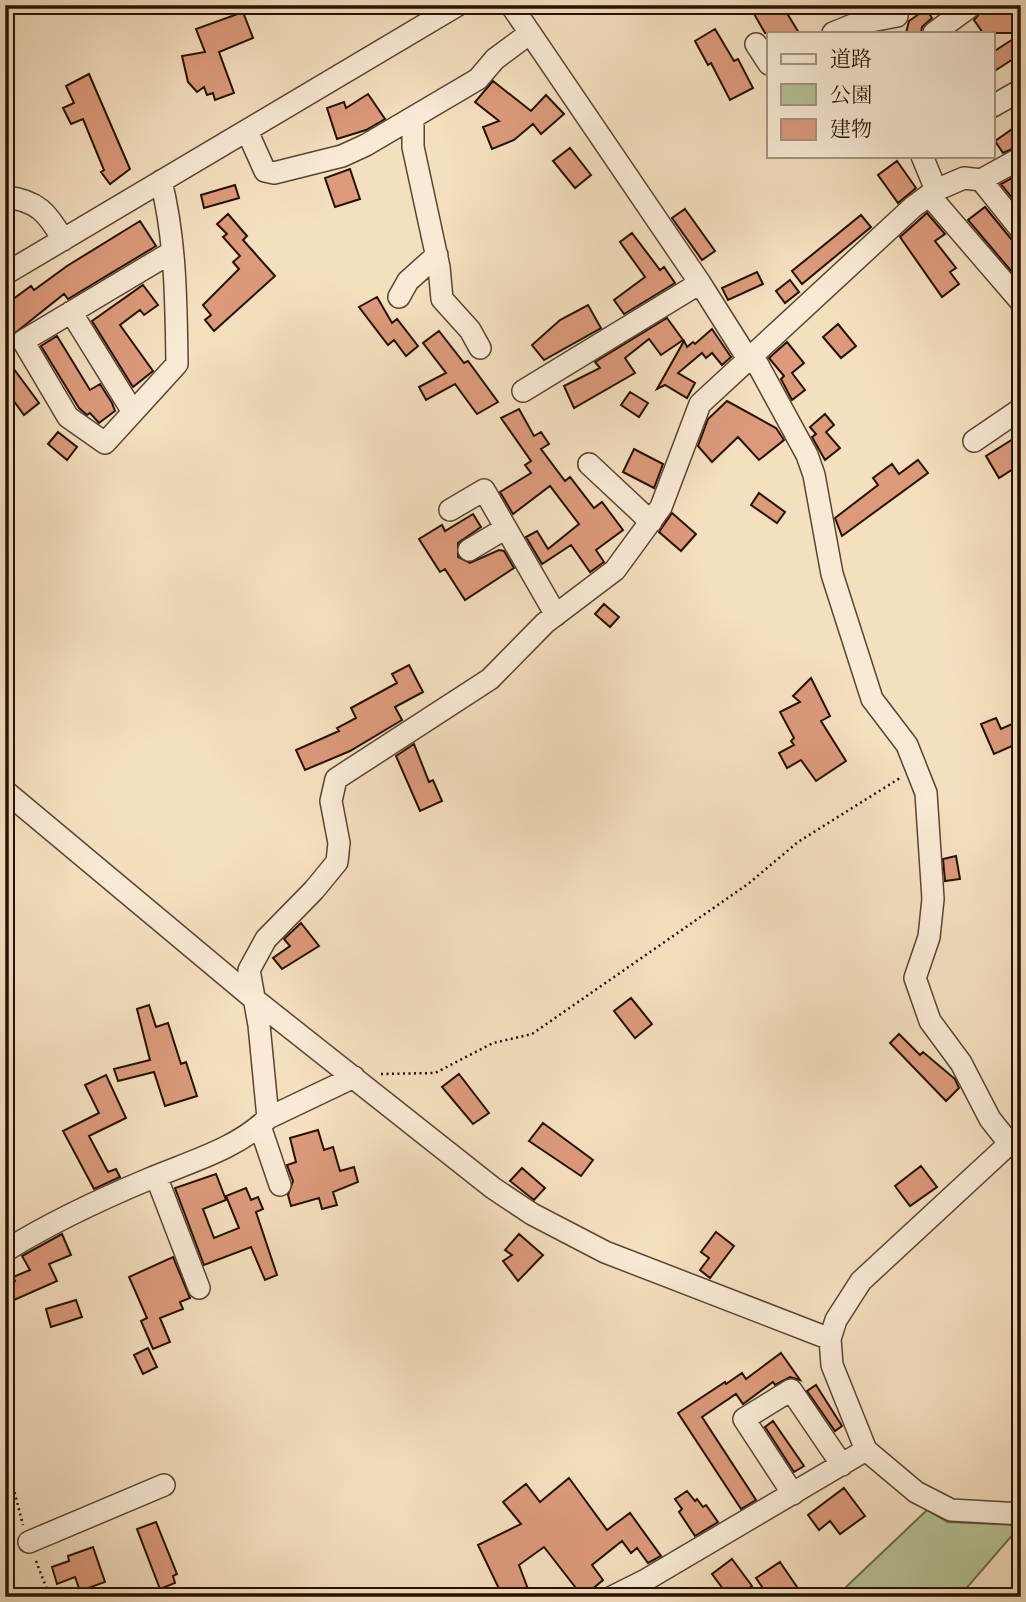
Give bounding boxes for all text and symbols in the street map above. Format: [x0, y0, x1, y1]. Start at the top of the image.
legend [767, 32, 995, 158]
text: 道路 [830, 46, 872, 75]
text: 公園 [830, 82, 872, 111]
text: 建物 [830, 116, 872, 145]

